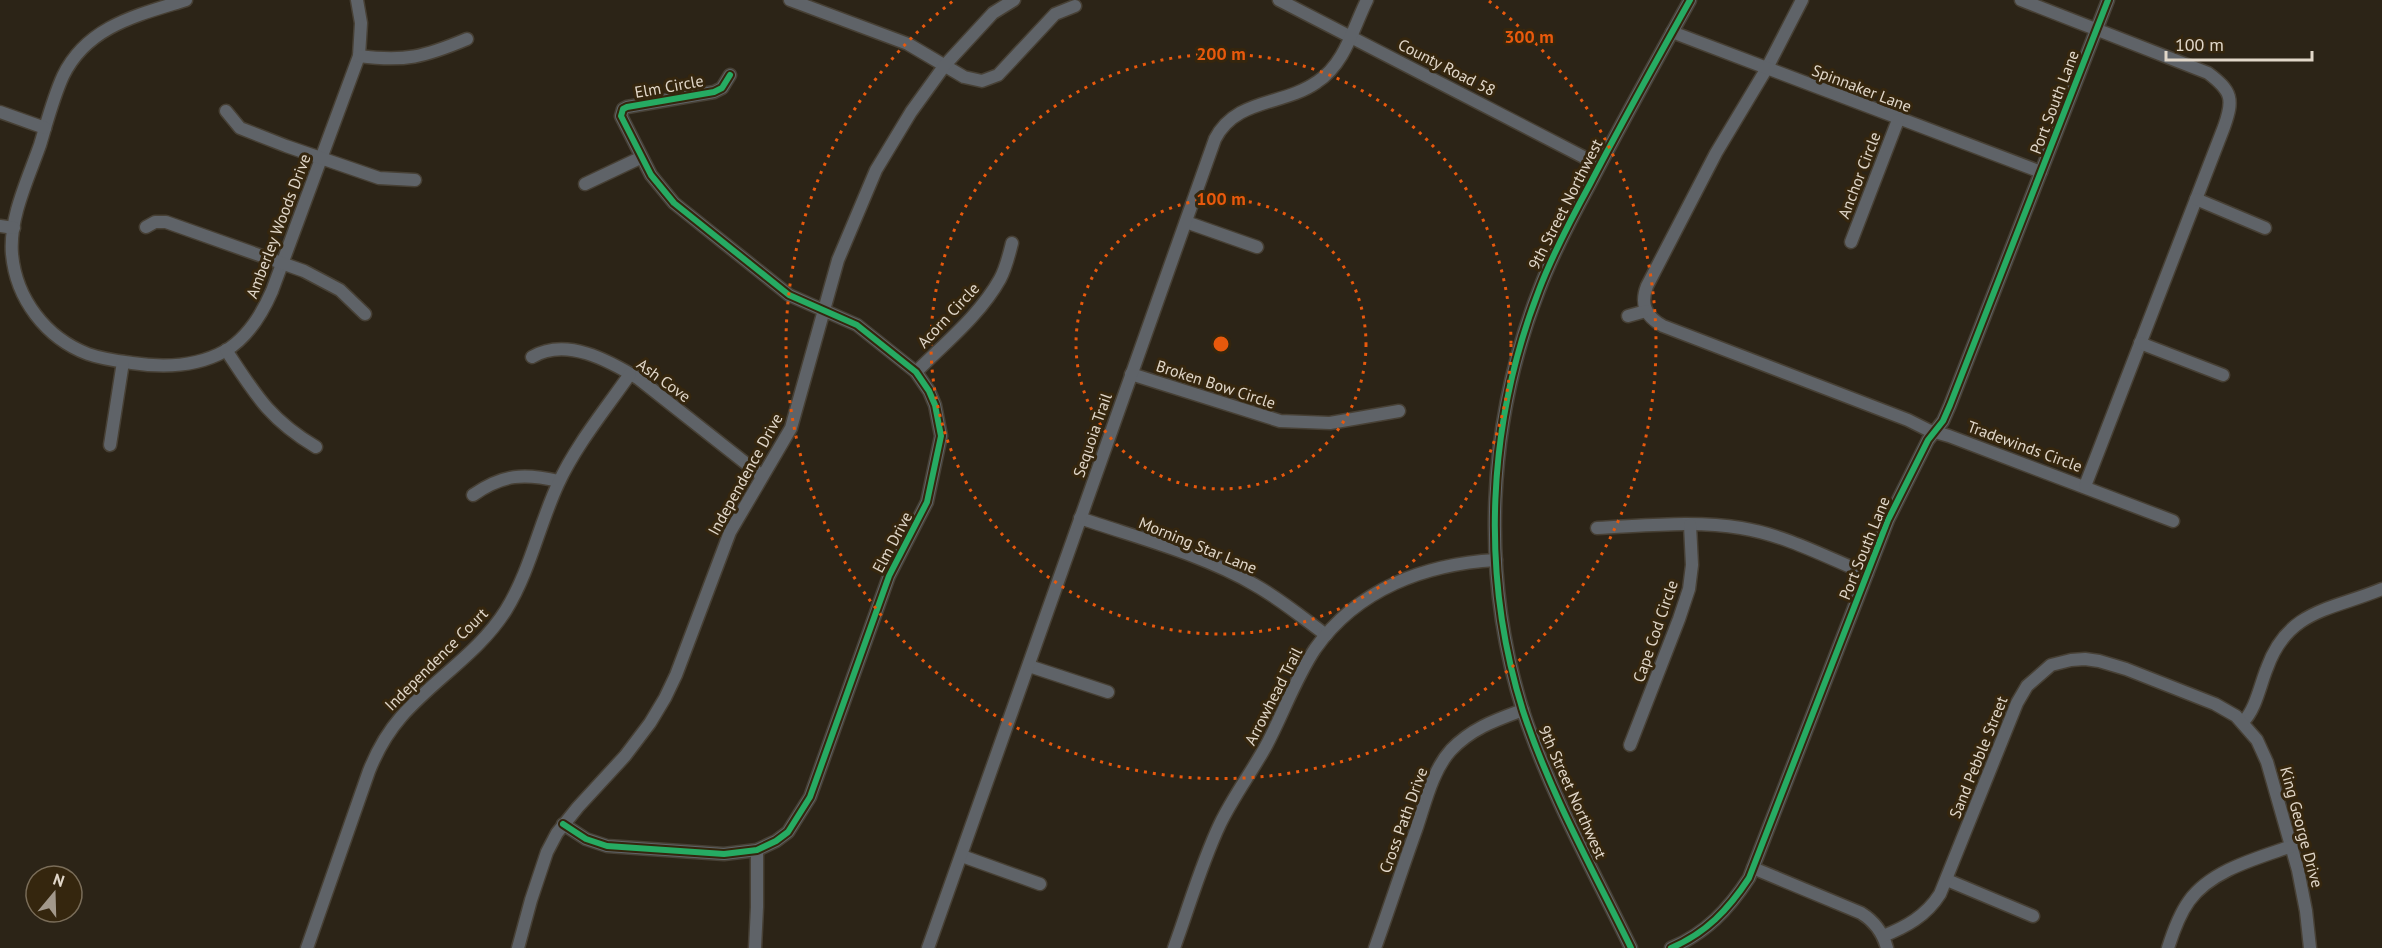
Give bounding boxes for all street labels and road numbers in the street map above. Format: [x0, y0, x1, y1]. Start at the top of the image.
street label: County Road 58 [1395, 34, 1499, 100]
street label: Port South Lane [2025, 47, 2083, 157]
street label: Spinnaker Lane [1809, 60, 1915, 116]
street label: Elm Circle [633, 70, 705, 102]
street label: Anchor Circle [1833, 129, 1885, 221]
street label: 9th Street Northwest [1523, 135, 1607, 273]
street label: Amberley Woods Drive [241, 151, 315, 301]
street label: Acorn Circle [913, 278, 983, 352]
street label: Ash Cove [633, 354, 695, 406]
street label: Broken Bow Circle [1154, 355, 1278, 413]
street label: Sequoia Trail [1068, 390, 1116, 480]
street label: Independence Drive [703, 410, 787, 538]
street label: Tradewinds Circle [1965, 416, 2085, 476]
street label: Port South Lane [1834, 493, 1894, 603]
street label: Elm Drive [868, 508, 916, 576]
street label: Morning Star Lane [1136, 512, 1260, 578]
street label: Cape Cod Circle [1628, 577, 1682, 685]
street label: Independence Court [380, 603, 492, 715]
street label: Arrowhead Trail [1240, 643, 1306, 748]
street label: Sand Pebble Street [1944, 693, 2012, 821]
street label: 9th Street Northwest [1535, 722, 1612, 862]
street label: Cross Path Drive [1375, 764, 1431, 876]
street label: King George Drive [2276, 764, 2328, 890]

